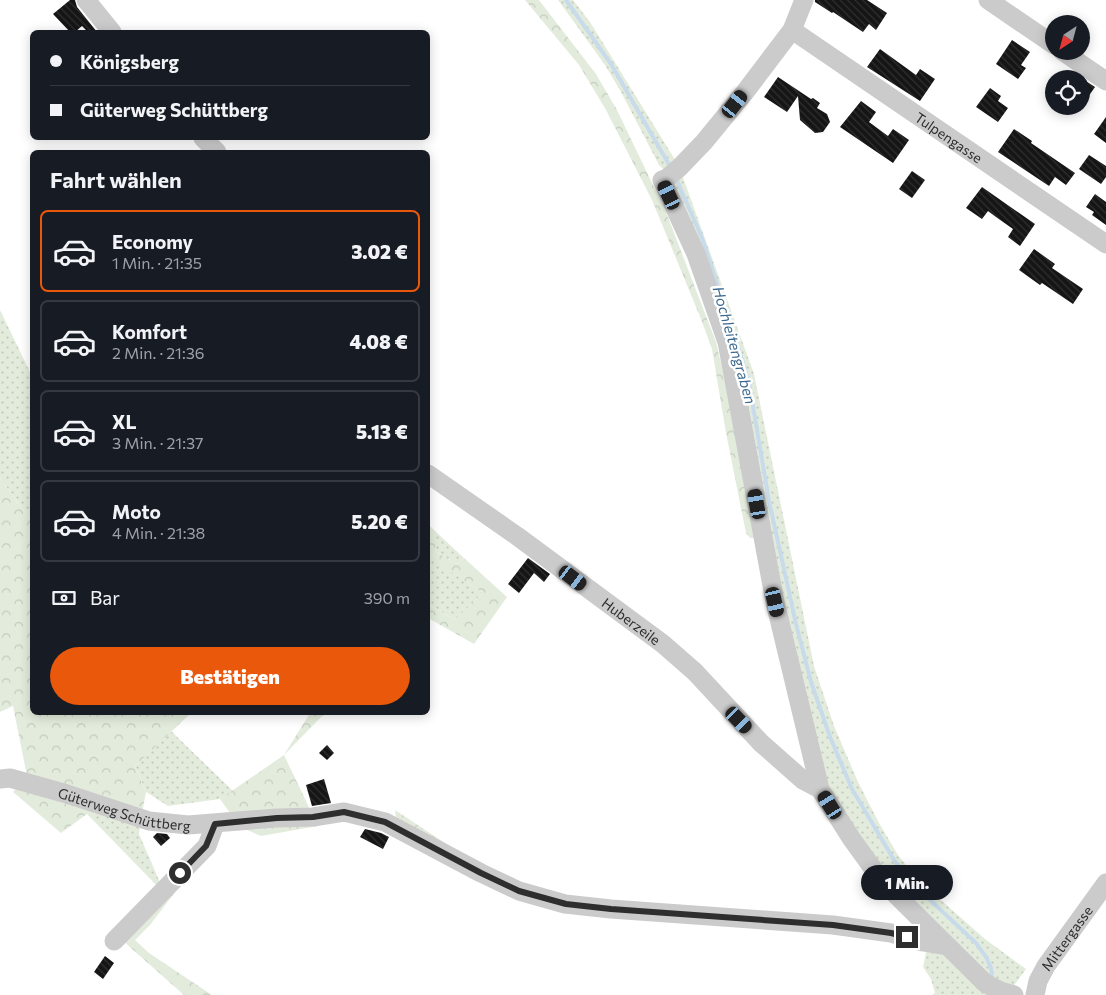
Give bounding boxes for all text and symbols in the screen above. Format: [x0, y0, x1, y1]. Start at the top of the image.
north arrow [1045, 15, 1090, 60]
map controls [1045, 15, 1090, 115]
text: Königsberg [80, 50, 179, 73]
button: locate [1045, 70, 1090, 115]
car [719, 88, 750, 120]
text: Güterweg Schüttberg [80, 98, 268, 121]
street label: Tulpengasse [912, 108, 986, 166]
text: Fahrt wählen [50, 166, 182, 193]
car [655, 178, 682, 212]
icon: car [52, 229, 97, 274]
text: Economy [112, 230, 193, 253]
text: 3.02 € [351, 240, 408, 263]
text: 1 Min. · 21:35 [112, 253, 202, 272]
water label: Hochleitengraben [710, 284, 760, 406]
icon: car [52, 319, 97, 364]
text: Komfort [112, 320, 187, 343]
text: 4.08 € [349, 330, 408, 353]
text: 2 Min. · 21:36 [112, 343, 205, 362]
icon: car [52, 409, 97, 454]
text: XL [112, 410, 137, 433]
text: 5.13 € [356, 420, 408, 443]
text: 3 Min. · 21:37 [112, 433, 203, 452]
car [747, 488, 766, 520]
icon: car [52, 499, 97, 544]
text: Moto [112, 500, 161, 523]
text: 5.20 € [351, 510, 408, 533]
text: 4 Min. · 21:38 [112, 523, 205, 542]
car [556, 563, 589, 593]
icon: cash [50, 584, 78, 612]
text: Bar [90, 586, 120, 609]
car [764, 586, 785, 618]
text: 390 m [364, 588, 410, 607]
street label: Huberzeile [599, 594, 664, 648]
button: Bestätigen [50, 647, 410, 705]
car [723, 704, 754, 736]
street label: Güterweg Schüttberg [56, 783, 192, 834]
car [815, 788, 844, 822]
route start [169, 862, 191, 884]
callout: 1 Min. [861, 864, 953, 900]
text: 1 Min. [885, 873, 929, 892]
street label: Mittergasse [1037, 902, 1096, 974]
route end [896, 926, 918, 948]

